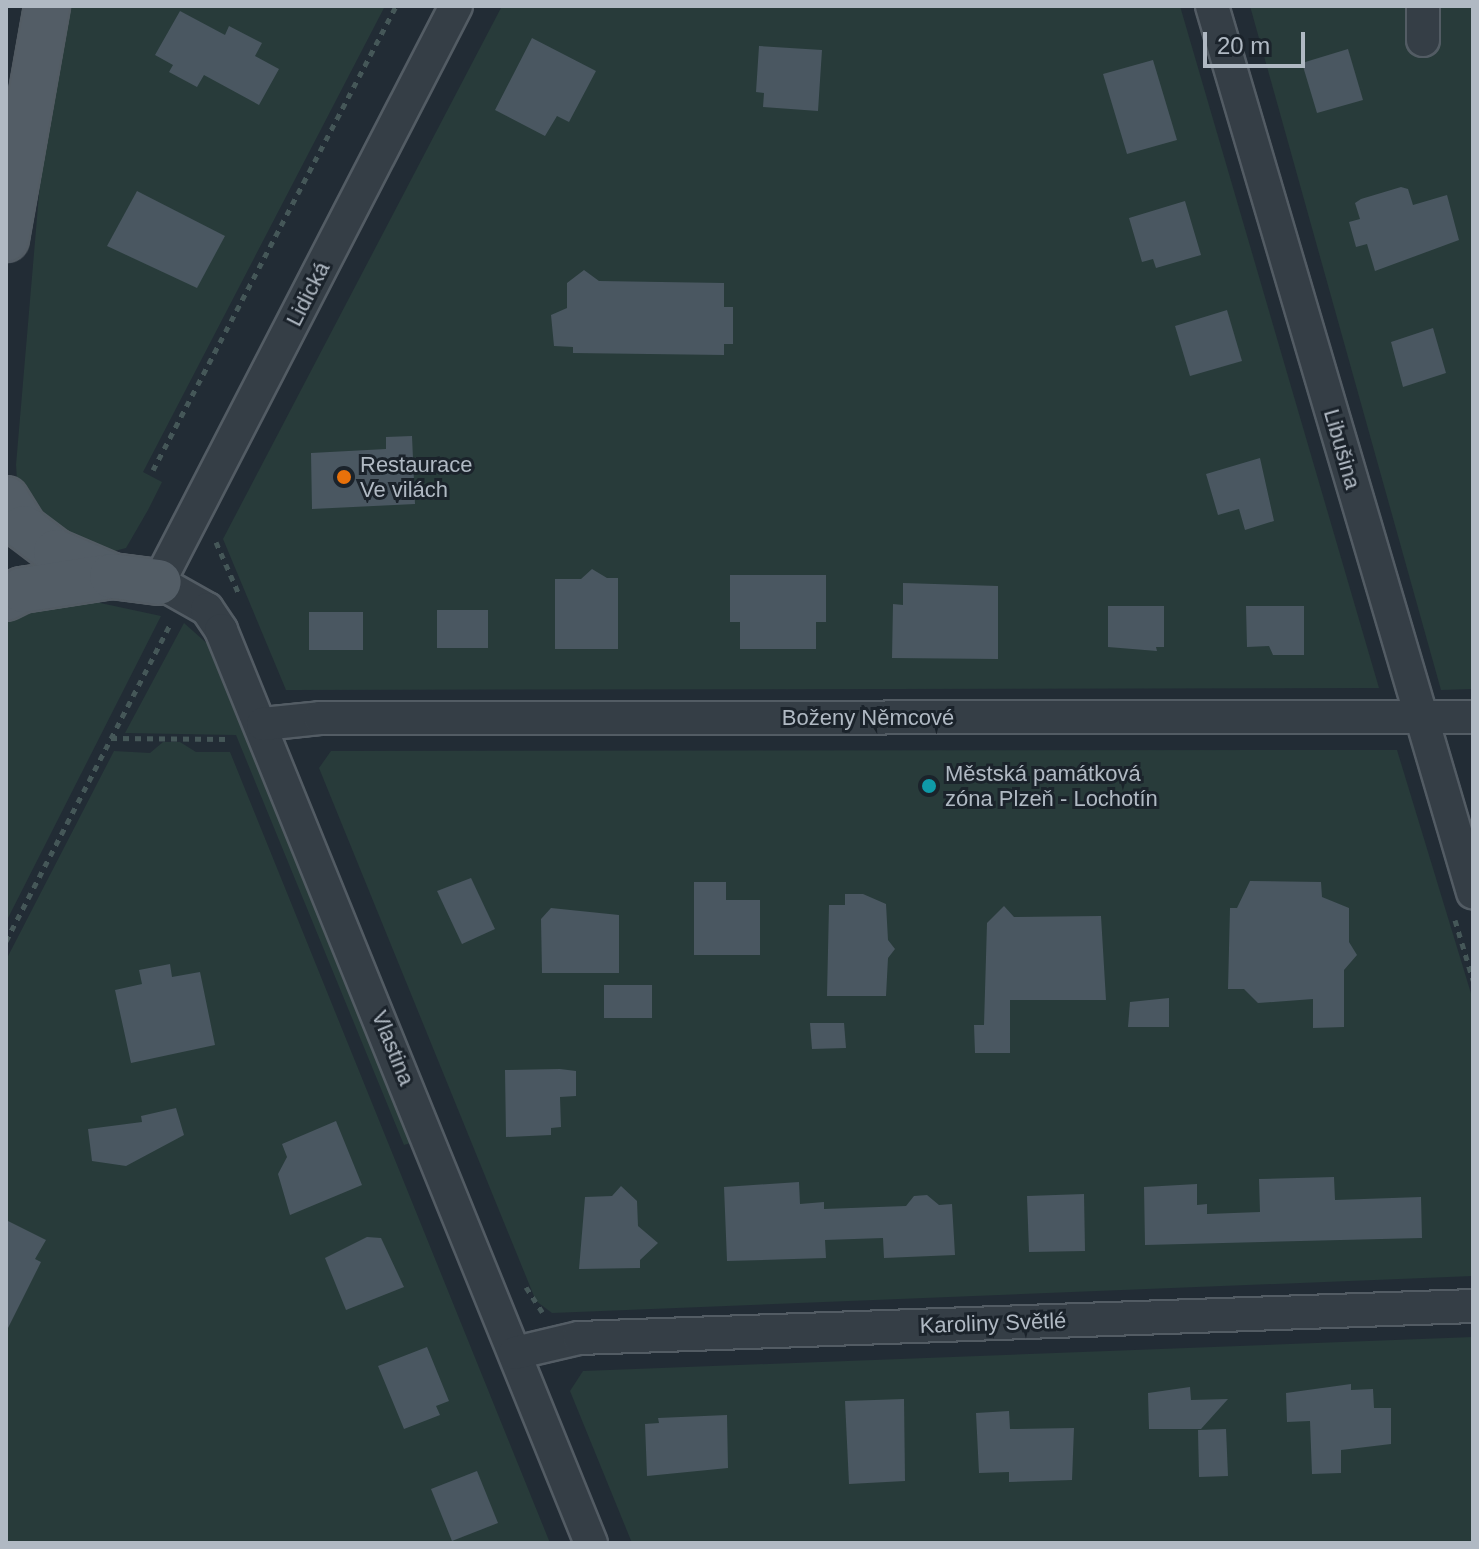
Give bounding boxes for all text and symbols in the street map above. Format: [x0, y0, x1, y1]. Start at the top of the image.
scale bar [1207, 16, 1309, 66]
text: 20 m [1217, 32, 1270, 59]
street label: Lidická [281, 257, 335, 331]
street label: Libušina [1318, 406, 1366, 492]
place label: Restaurace Ve vilách [360, 451, 473, 502]
marker: Restaurace Ve vilách [335, 468, 353, 486]
street label: Boženy Němcové [782, 705, 954, 731]
place label: Městská památková zóna Plzeň - Lochotín [945, 760, 1158, 812]
marker: Městská památková zóna Plzeň - Lochotín [920, 777, 938, 795]
street label: Vlastina [366, 1007, 420, 1089]
street label: Karoliny Světlé [919, 1307, 1067, 1339]

